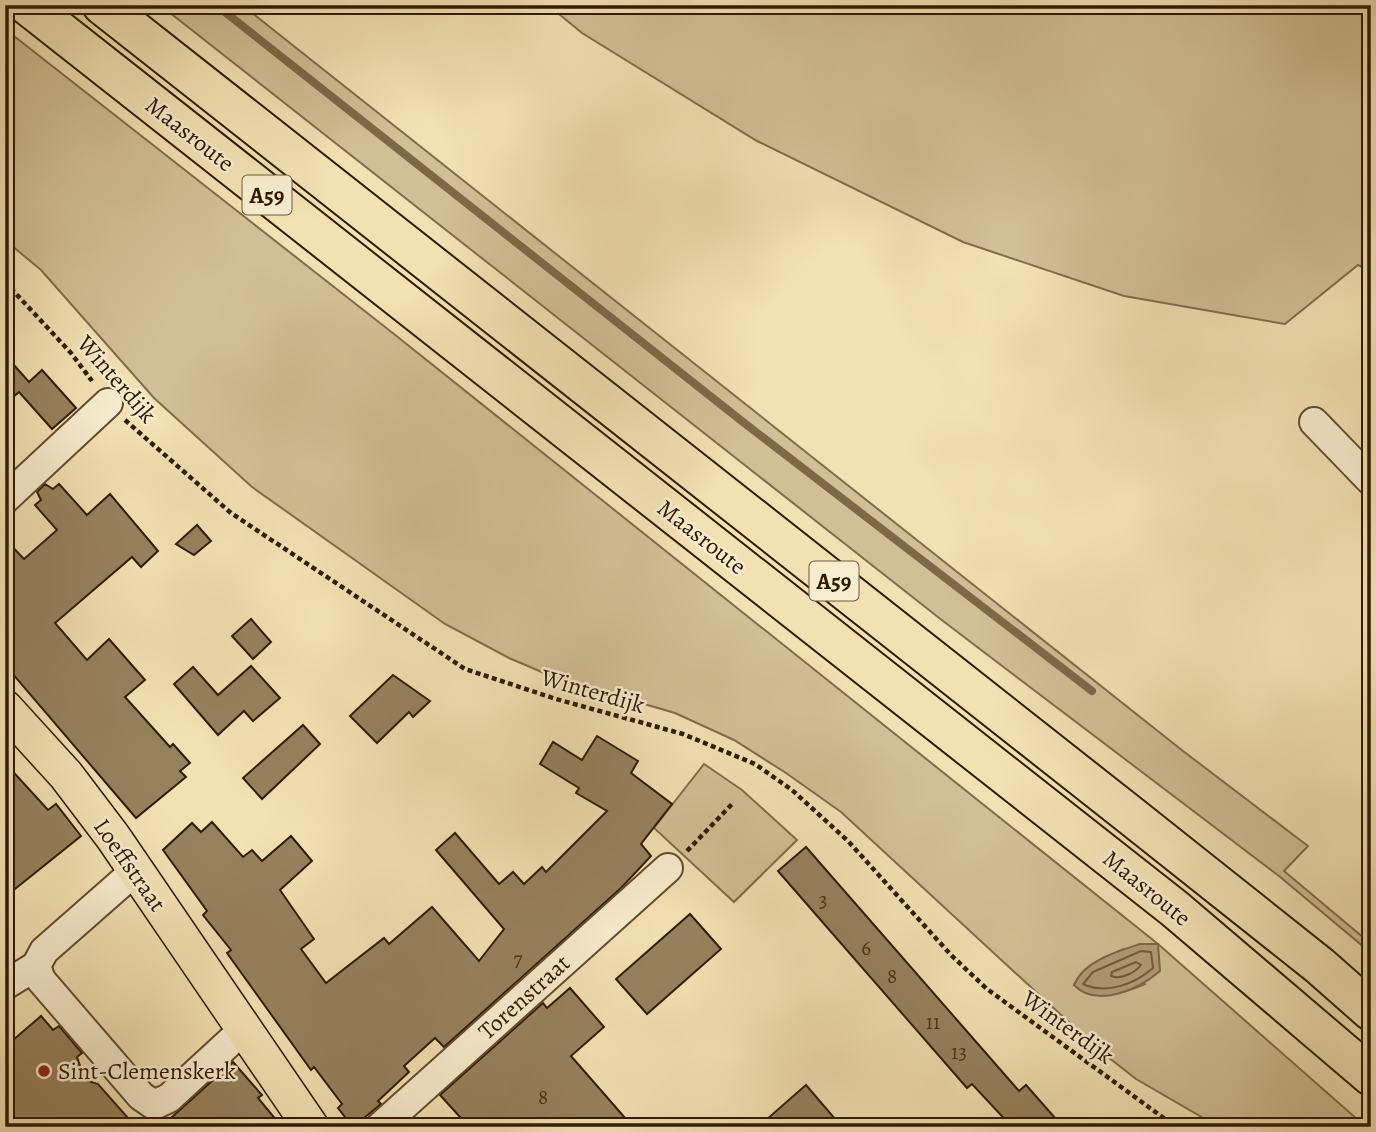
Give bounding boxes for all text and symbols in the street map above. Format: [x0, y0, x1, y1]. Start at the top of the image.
street label: Maasroute [139, 89, 241, 179]
road number: A59 [243, 176, 292, 214]
street label: Winterdijk [69, 328, 164, 430]
street label: Maasroute [651, 492, 753, 582]
road number: A59 [810, 562, 858, 600]
street label: Winterdijk [536, 661, 649, 721]
street label: Loeffstraat [86, 812, 174, 918]
street label: Maasroute [1096, 843, 1198, 933]
house number: 3 [819, 886, 827, 914]
house number: 6 [861, 934, 871, 962]
house number: 7 [514, 945, 523, 973]
street label: Torenstraat [471, 947, 577, 1047]
house number: 8 [887, 962, 897, 990]
street label: Winterdijk [1015, 982, 1121, 1071]
house number: 11 [926, 1008, 940, 1036]
house number: 13 [951, 1038, 967, 1066]
place label: Sint-Clemenskerk [58, 1055, 236, 1087]
marker: Sint-Clemenskerk [36, 1063, 52, 1079]
house number: 8 [538, 1083, 548, 1111]

